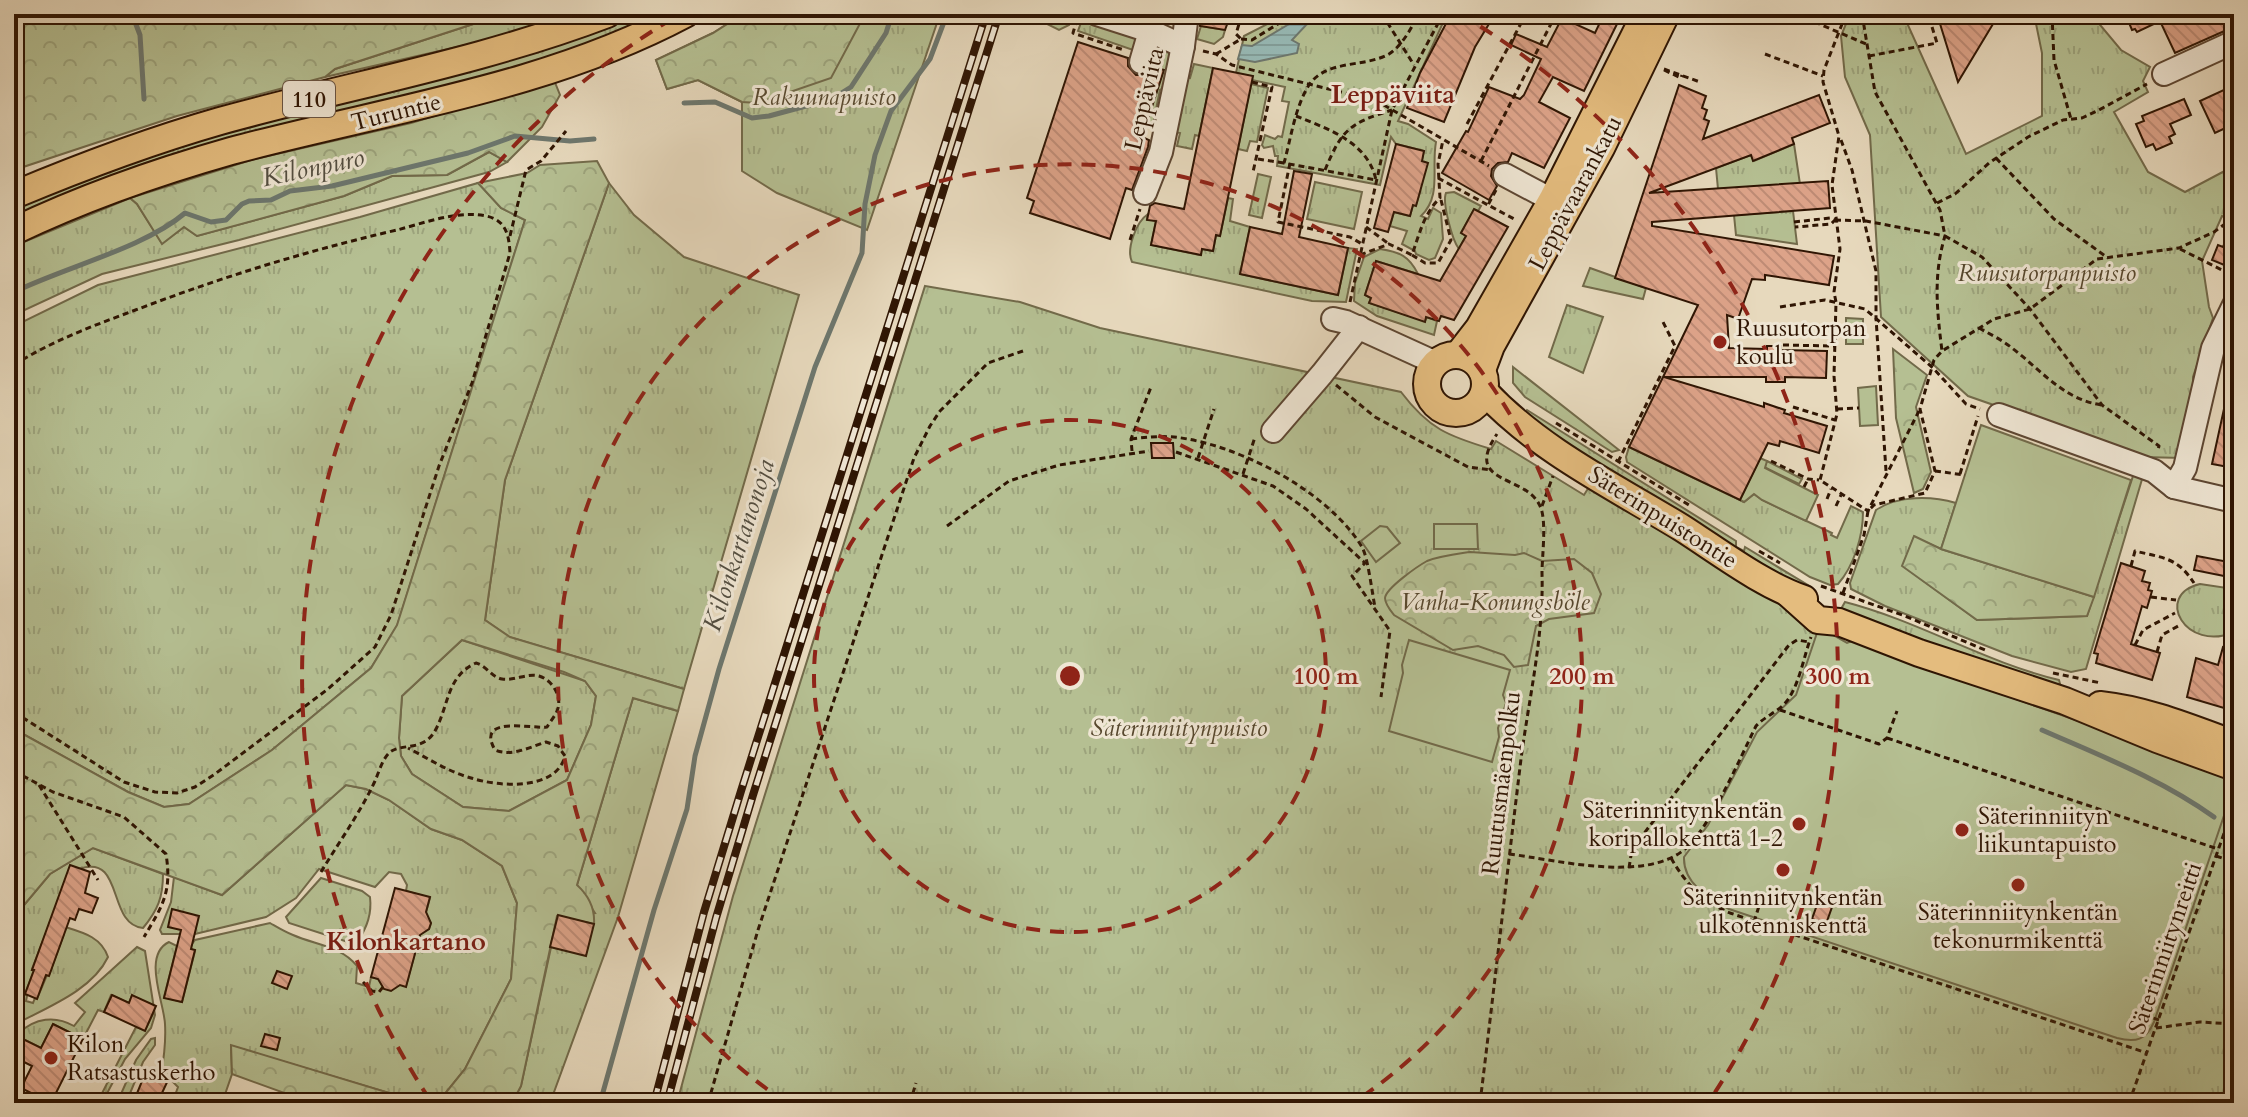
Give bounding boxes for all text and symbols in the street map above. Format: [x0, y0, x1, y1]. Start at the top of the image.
street label: Leppäviita [1117, 44, 1173, 154]
district label: Leppäviita [1331, 77, 1455, 112]
road number: 110 [283, 81, 335, 117]
park label: Rakuunapuisto [752, 81, 896, 114]
street label: Turuntie [348, 85, 445, 140]
street label: Leppävaarankatu [1521, 110, 1630, 277]
water label: Kilonpuro [259, 140, 368, 195]
park label: Ruusutorpanpuisto [1958, 257, 2136, 290]
place label: Ruusutorpan koulu [1736, 312, 1867, 373]
marker: Ruusutorpan koulu [1711, 333, 1729, 351]
water label: Kilonkartanonoja [694, 454, 783, 636]
street label: Säterinpuistontie [1582, 458, 1744, 577]
park label: Vanha-Konungsböle [1400, 586, 1591, 619]
text: 100 m [1293, 660, 1360, 693]
text: 200 m [1549, 660, 1616, 693]
text: 300 m [1805, 660, 1872, 693]
centre of rings [1056, 662, 1084, 690]
street label: Ruutusmäenpolku [1474, 689, 1529, 877]
park label: Säterinniitynpuisto [1091, 712, 1267, 745]
place label: Säterinniitynkentän koripallokenttä 1-2 [1583, 794, 1783, 855]
place label: Säterinniityn liikuntapuisto [1978, 800, 2117, 861]
marker: Säterinniitynkentän koripallokenttä 1-2 [1790, 815, 1808, 833]
marker: Säterinniityn liikuntapuisto [1953, 821, 1971, 839]
street label: Säterinniitynreitti [2121, 858, 2210, 1038]
marker: Säterinniitynkentän ulkotenniskenttä [1774, 861, 1792, 879]
marker: Säterinniitynkentän tekonurmikenttä [2009, 876, 2027, 894]
place label: Säterinniitynkentän ulkotenniskenttä [1683, 881, 1884, 942]
place label: Säterinniitynkentän tekonurmikenttä [1918, 896, 2119, 957]
district label: Kilonkartano [326, 924, 486, 959]
place label: Kilon Ratsastuskerho [67, 1028, 215, 1089]
marker: Kilon Ratsastuskerho [42, 1049, 60, 1067]

